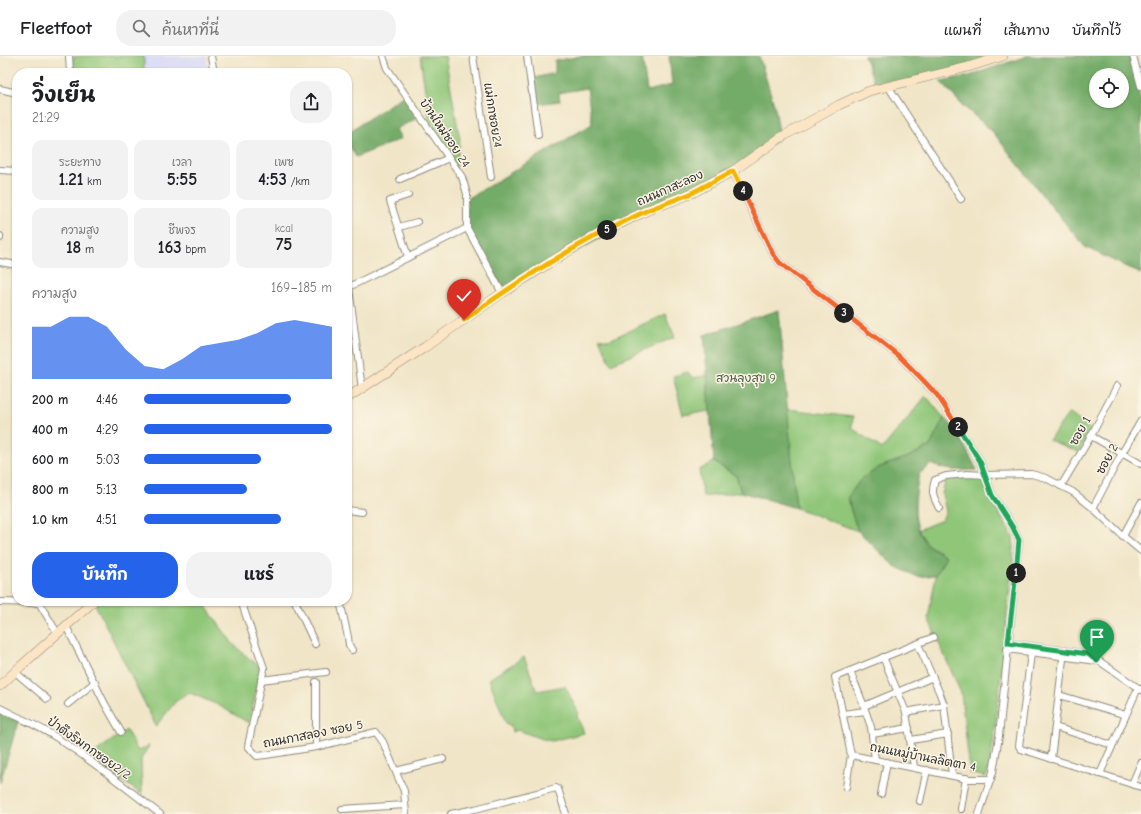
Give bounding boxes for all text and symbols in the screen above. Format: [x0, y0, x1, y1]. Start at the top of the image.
search box [116, 10, 396, 46]
text: Fleetfoot [20, 17, 92, 39]
icon: search [130, 17, 152, 39]
text: ค้นหาที่นี่ [162, 21, 219, 39]
text: แผนที่ [944, 22, 981, 39]
text: เส้นทาง [1003, 22, 1050, 39]
text: บันทึกไว้ [1072, 22, 1121, 39]
map controls [1089, 68, 1129, 108]
button: locate [1089, 68, 1129, 108]
button: share [290, 81, 332, 123]
street label: แม่กกซอย24 [481, 81, 506, 149]
text: วิ่งเย็น [32, 82, 95, 108]
street label: บ้านใหม่ซอย 24 [417, 95, 474, 170]
text: 21:29 [32, 110, 60, 125]
text: ระยะทาง [59, 156, 101, 169]
text: เวลา [172, 156, 192, 169]
text: เพซ [274, 156, 294, 169]
street label: ถนนกาสะลอง [635, 167, 705, 209]
text: 1.21 [58, 170, 83, 189]
text: 5:55 [167, 170, 197, 189]
text: 4:53 [258, 170, 287, 189]
text: km [83, 175, 102, 188]
text: /km [287, 175, 310, 188]
pin: 4 [733, 181, 753, 201]
text: 4 [740, 184, 746, 197]
pin: 5 [597, 220, 617, 240]
text: kcal [275, 222, 293, 235]
text: 5 [604, 223, 610, 236]
text: ความสูง [61, 224, 99, 237]
text: ชีพจร [168, 224, 196, 237]
text: 75 [276, 235, 292, 254]
text: 18 [66, 238, 81, 257]
text: 163 [158, 238, 182, 257]
text: m [81, 243, 94, 256]
text: bpm [182, 243, 206, 256]
pin [447, 279, 481, 320]
text: 169–185 m [271, 280, 332, 295]
icon: check [453, 285, 475, 307]
text: ความสูง [32, 286, 77, 301]
pin: 3 [834, 303, 854, 323]
text: 3 [841, 306, 847, 319]
park label: สวนลุงสุข 9 [716, 371, 776, 387]
text: 200 m [32, 392, 68, 407]
text: 4:46 [96, 392, 118, 407]
street label: ซอย 1 [1066, 414, 1094, 448]
pin: 2 [948, 417, 968, 437]
text: 2 [955, 420, 961, 433]
text: 400 m [32, 422, 68, 437]
text: 4:29 [96, 422, 118, 437]
street label: ซอย 2 [1093, 441, 1121, 477]
text: 600 m [32, 452, 69, 467]
text: 5:03 [96, 452, 120, 467]
text: 800 m [32, 482, 69, 497]
text: 5:13 [96, 482, 117, 497]
text: 1.0 km [32, 512, 68, 527]
text: 4:51 [96, 512, 117, 527]
button: บันทึก [32, 552, 178, 598]
button: แชร์ [186, 552, 332, 598]
pin: 1 [1006, 563, 1026, 583]
text: 1 [1014, 566, 1018, 579]
pin [1080, 620, 1114, 661]
icon: arrive [1086, 626, 1108, 648]
street label: ป่าตึงริมกกซอย2/2 [44, 713, 134, 782]
street label: ถนนกาสลอง ซอย 5 [262, 717, 364, 751]
street label: ถนนหมู่บ้านลลิตตา 4 [868, 739, 978, 776]

